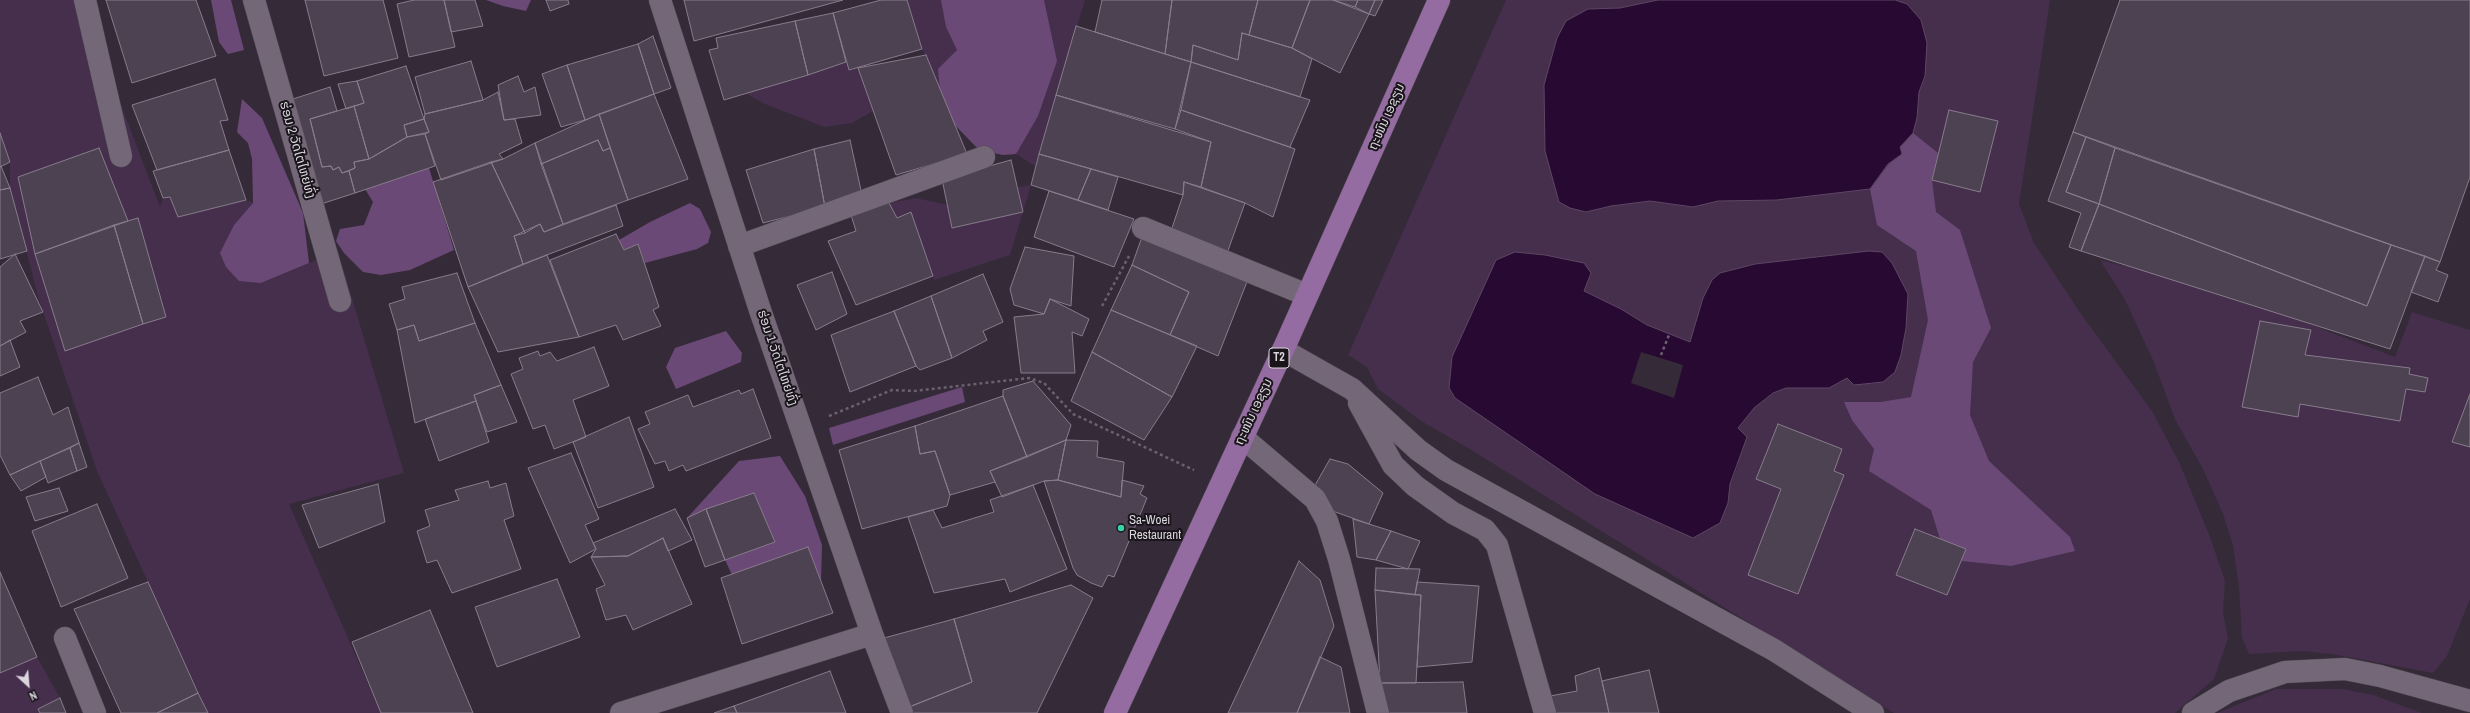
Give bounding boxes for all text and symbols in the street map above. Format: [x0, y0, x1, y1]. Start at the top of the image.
street label: ຖະໜົນ ເອຊຽນ [1365, 81, 1409, 153]
street label: ຮ່ອມ 2 ວັດໄຕໄຫຍ່ທົ່ງ [276, 100, 318, 200]
street label: ຮ່ອມ 1 ວັດໄຕໄຫຍ່ທົ່ງ [753, 308, 801, 408]
road number: T2 [1269, 348, 1289, 368]
street label: ຖະໜົນ ເອຊຽນ [1232, 376, 1276, 448]
place label: Sa-Woei Restaurant [1129, 513, 1181, 544]
marker: Sa-Woei Restaurant [1116, 523, 1126, 533]
north arrow [8, 665, 48, 705]
text: N [27, 688, 39, 704]

